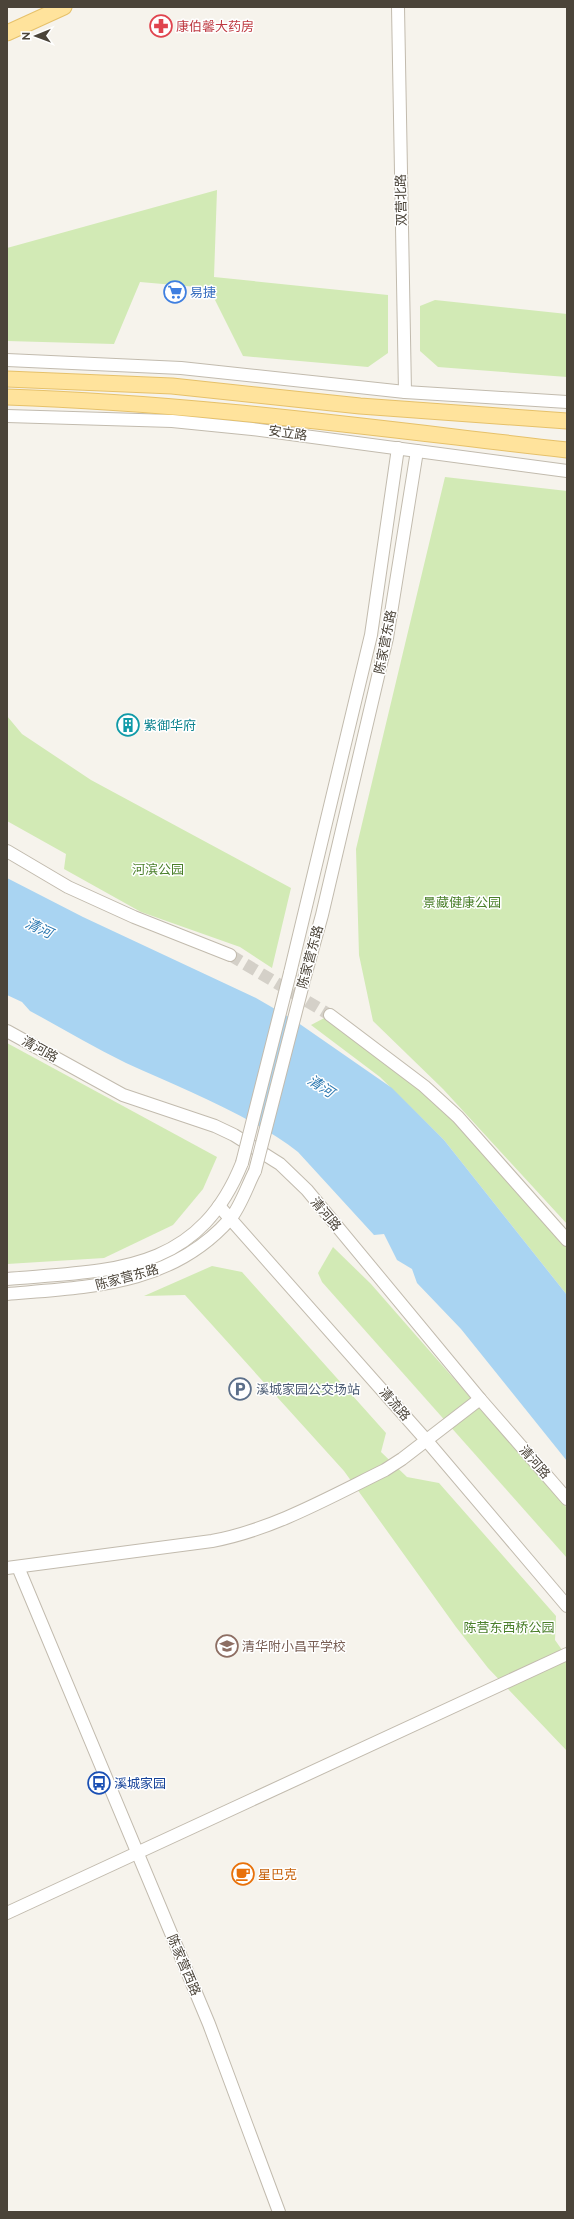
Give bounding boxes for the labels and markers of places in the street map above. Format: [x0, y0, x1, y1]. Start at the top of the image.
pharmacy icon: 康伯馨大药房 [148, 13, 174, 39]
place label: 康伯馨大药房 [176, 19, 254, 34]
supermarket icon: 易捷 [162, 279, 188, 305]
place label: 易捷 [190, 285, 216, 300]
building icon: 紫御华府 [115, 712, 141, 738]
place label: 紫御华府 [144, 718, 196, 733]
parking icon: 溪城家园公交场站 [227, 1376, 253, 1402]
place label: 溪城家园公交场站 [256, 1382, 360, 1397]
school or university icon: 清华附小昌平学校 [214, 1633, 240, 1659]
place label: 清华附小昌平学校 [242, 1639, 346, 1654]
bus stop icon: 溪城家园 [86, 1770, 112, 1796]
place label: 溪城家园 [114, 1776, 166, 1791]
cafe icon: 星巴克 [230, 1861, 256, 1887]
place label: 星巴克 [258, 1867, 297, 1882]

